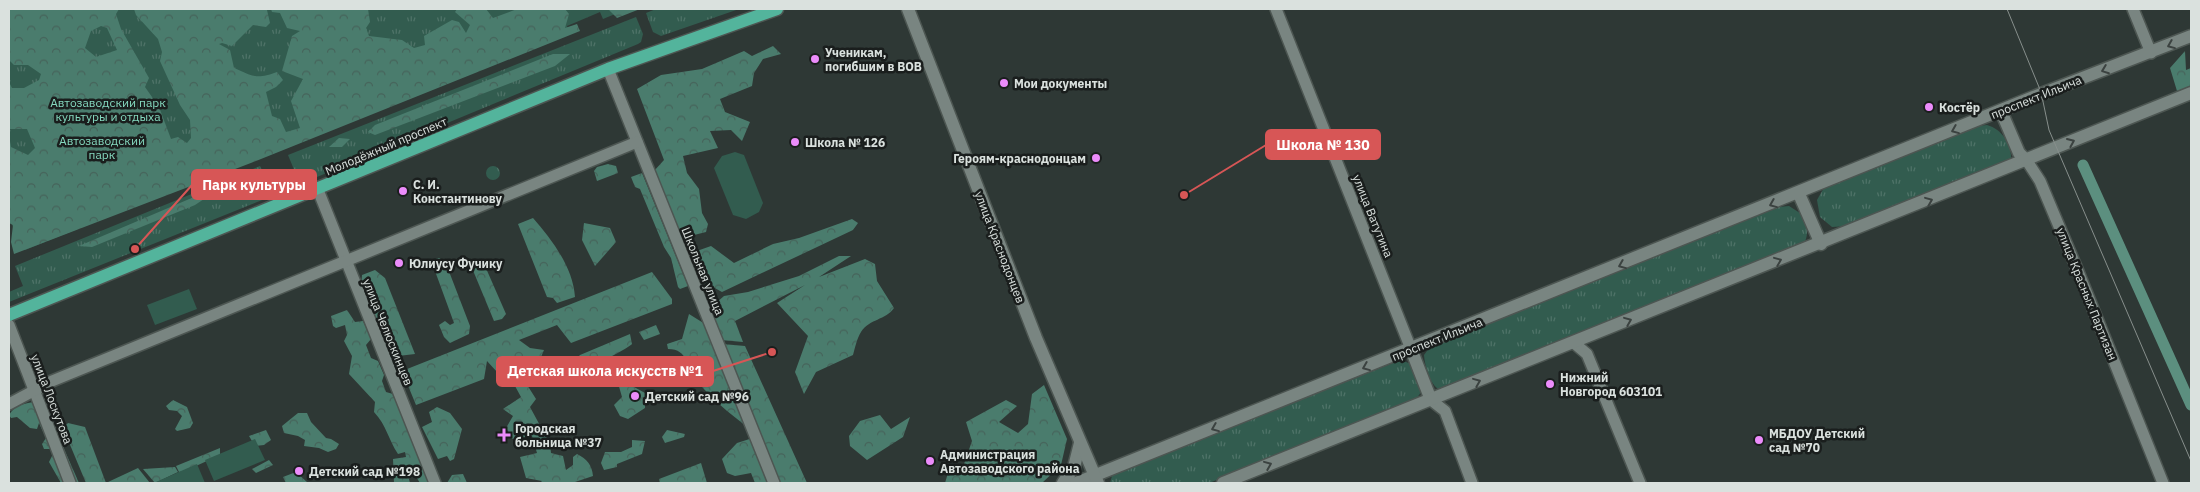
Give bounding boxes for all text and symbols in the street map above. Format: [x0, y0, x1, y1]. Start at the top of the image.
one-way arrow [2167, 38, 2176, 49]
place label: Ученикам, погибшим в ВОВ [825, 45, 922, 74]
marker: Ученикам, погибшим в ВОВ [809, 53, 821, 65]
one-way arrow [2102, 64, 2110, 74]
street label: проспект Ильича [1988, 72, 2084, 122]
place label: Мои документы [1014, 76, 1107, 91]
marker: Мои документы [998, 77, 1010, 89]
park label: Автозаводский парк культуры и отдыха [50, 95, 166, 124]
place label: Костёр [1939, 100, 1980, 115]
marker: Костёр [1923, 101, 1935, 113]
street label: Молодёжный проспект [323, 113, 449, 178]
one-way arrow [1952, 124, 1960, 134]
callout: Школа № 130 [1266, 130, 1380, 159]
park label: Автозаводский парк [59, 133, 145, 162]
place label: Школа № 126 [805, 135, 885, 150]
marker: Школа № 126 [789, 136, 801, 148]
text: Школа № 130 [1276, 136, 1370, 154]
one-way arrow [2066, 137, 2075, 148]
place label: Героям-краснодонцам [953, 151, 1086, 166]
marker: Героям-краснодонцам [1090, 152, 1102, 164]
callout: Парк культуры [192, 170, 316, 199]
street label: улица Ватутина [1350, 172, 1397, 260]
text: Парк культуры [202, 176, 306, 194]
place label: С. И. Константинову [413, 177, 503, 206]
marker: С. И. Константинову [397, 185, 409, 197]
street label: улица Краснодонцев [972, 189, 1028, 305]
one-way arrow [1924, 196, 1933, 207]
one-way arrow [1769, 198, 1777, 208]
street label: Школьная улица [679, 225, 728, 318]
street label: улица Красных Партизан [2053, 225, 2121, 363]
place label: Юлиусу Фучику [409, 256, 503, 271]
marker: Юлиусу Фучику [393, 257, 405, 269]
one-way arrow [1774, 257, 1782, 267]
one-way arrow [1618, 258, 1627, 269]
street label: улица Челюскинцев [360, 276, 416, 388]
street label: проспект Ильича [1389, 314, 1485, 364]
one-way arrow [1623, 317, 1631, 327]
street label: улица Лоскутова [28, 352, 76, 447]
callout: Детская школа искусств №1 [497, 357, 713, 386]
one-way arrow [1362, 361, 1371, 372]
text: Детская школа искусств №1 [507, 362, 703, 380]
place label: Нижний Новгород 603101 [1560, 370, 1662, 399]
one-way arrow [1472, 378, 1481, 388]
marker: Нижний Новгород 603101 [1544, 378, 1556, 390]
place label: Детский сад №96 [645, 389, 749, 404]
marker: Детский сад №96 [629, 390, 641, 402]
place label: Городская больница №37 [515, 421, 602, 450]
one-way arrow [1211, 421, 1220, 432]
place label: МБДОУ Детский сад №70 [1769, 426, 1865, 455]
marker: Городская больница №37 [497, 428, 511, 442]
marker: МБДОУ Детский сад №70 [1753, 434, 1765, 446]
place label: Администрация Автозаводского района [940, 447, 1080, 476]
marker: Администрация Автозаводского района [924, 455, 936, 467]
one-way arrow [1263, 461, 1272, 471]
place label: Детский сад №198 [309, 464, 420, 479]
marker: Детский сад №198 [293, 465, 305, 477]

